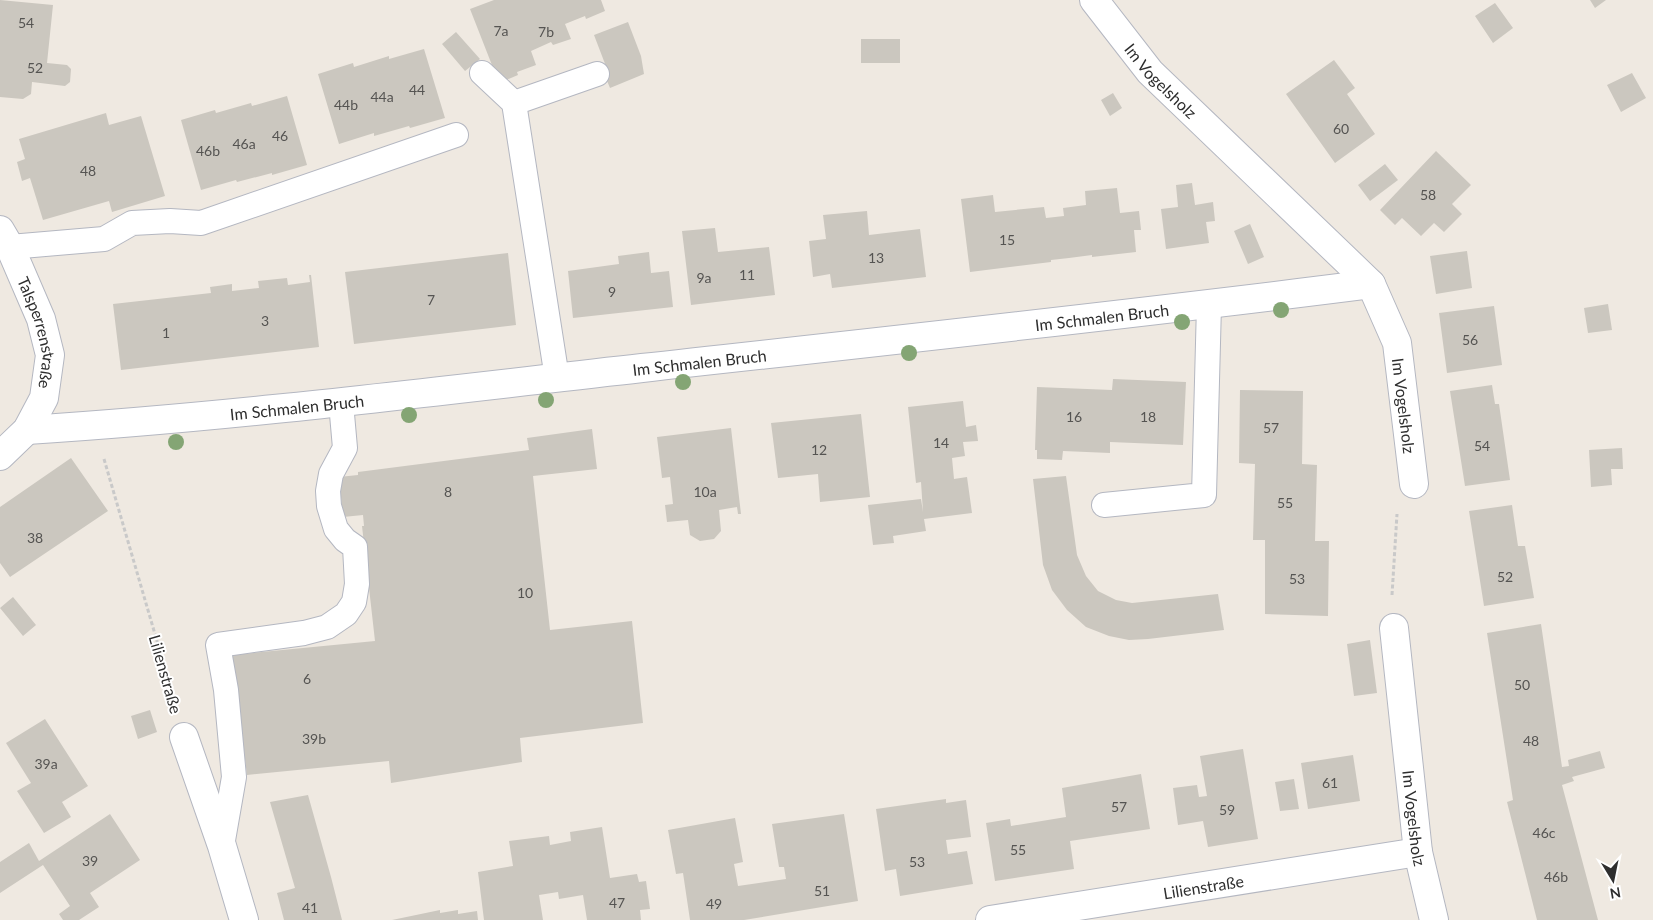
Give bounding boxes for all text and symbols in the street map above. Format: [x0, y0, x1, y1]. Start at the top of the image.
house number: 54 [18, 14, 34, 31]
house number: 7a [493, 22, 509, 39]
house number: 7b [538, 23, 554, 40]
street label: Im Vogelsholz [1121, 39, 1201, 122]
house number: 52 [27, 59, 43, 76]
house number: 44 [409, 81, 425, 98]
house number: 44a [370, 88, 394, 105]
house number: 44b [334, 96, 358, 113]
house number: 60 [1333, 120, 1349, 137]
house number: 46 [272, 127, 288, 144]
house number: 46a [232, 135, 256, 152]
house number: 46b [196, 142, 220, 159]
house number: 48 [80, 162, 96, 179]
house number: 58 [1420, 186, 1436, 203]
house number: 15 [999, 231, 1015, 248]
house number: 13 [868, 249, 884, 266]
house number: 11 [739, 266, 755, 283]
house number: 9a [696, 269, 712, 286]
street label: Talsperrenstraße [14, 274, 60, 390]
house number: 9 [608, 283, 616, 300]
house number: 7 [427, 291, 435, 308]
street label: Im Schmalen Bruch [1034, 299, 1170, 334]
house number: 3 [261, 312, 269, 329]
house number: 1 [162, 324, 170, 341]
house number: 56 [1462, 331, 1478, 348]
street label: Im Schmalen Bruch [631, 345, 767, 379]
street label: Im Vogelsholz [1389, 357, 1420, 454]
street label: Im Schmalen Bruch [229, 390, 365, 423]
house number: 16 [1066, 408, 1082, 425]
house number: 18 [1140, 408, 1156, 425]
house number: 57 [1263, 419, 1279, 436]
house number: 14 [933, 434, 949, 451]
house number: 54 [1474, 437, 1490, 454]
house number: 12 [811, 441, 827, 458]
house number: 8 [444, 483, 452, 500]
house number: 10a [693, 483, 717, 500]
house number: 55 [1277, 494, 1293, 511]
house number: 38 [27, 529, 43, 546]
house number: 52 [1497, 568, 1513, 585]
house number: 53 [1289, 570, 1305, 587]
house number: 10 [517, 584, 533, 601]
street label: Lilienstraße [146, 632, 186, 716]
house number: 6 [303, 670, 311, 687]
house number: 50 [1514, 676, 1530, 693]
house number: 39b [302, 730, 326, 747]
house number: 48 [1523, 732, 1539, 749]
house number: 39a [34, 755, 58, 772]
street label: Im Vogelsholz [1400, 769, 1430, 868]
house number: 61 [1322, 774, 1338, 791]
house number: 57 [1111, 798, 1127, 815]
house number: 59 [1219, 801, 1235, 818]
house number: 46c [1533, 824, 1556, 841]
house number: 55 [1010, 841, 1026, 858]
house number: 39 [82, 852, 98, 869]
house number: 53 [909, 853, 925, 870]
north arrow [1588, 855, 1638, 905]
house number: 46b [1544, 868, 1568, 885]
street label: Lilienstraße [1162, 870, 1245, 902]
house number: 51 [814, 882, 830, 899]
text: N [1609, 884, 1622, 903]
house number: 47 [609, 894, 625, 911]
house number: 49 [706, 895, 722, 912]
house number: 41 [302, 899, 318, 916]

